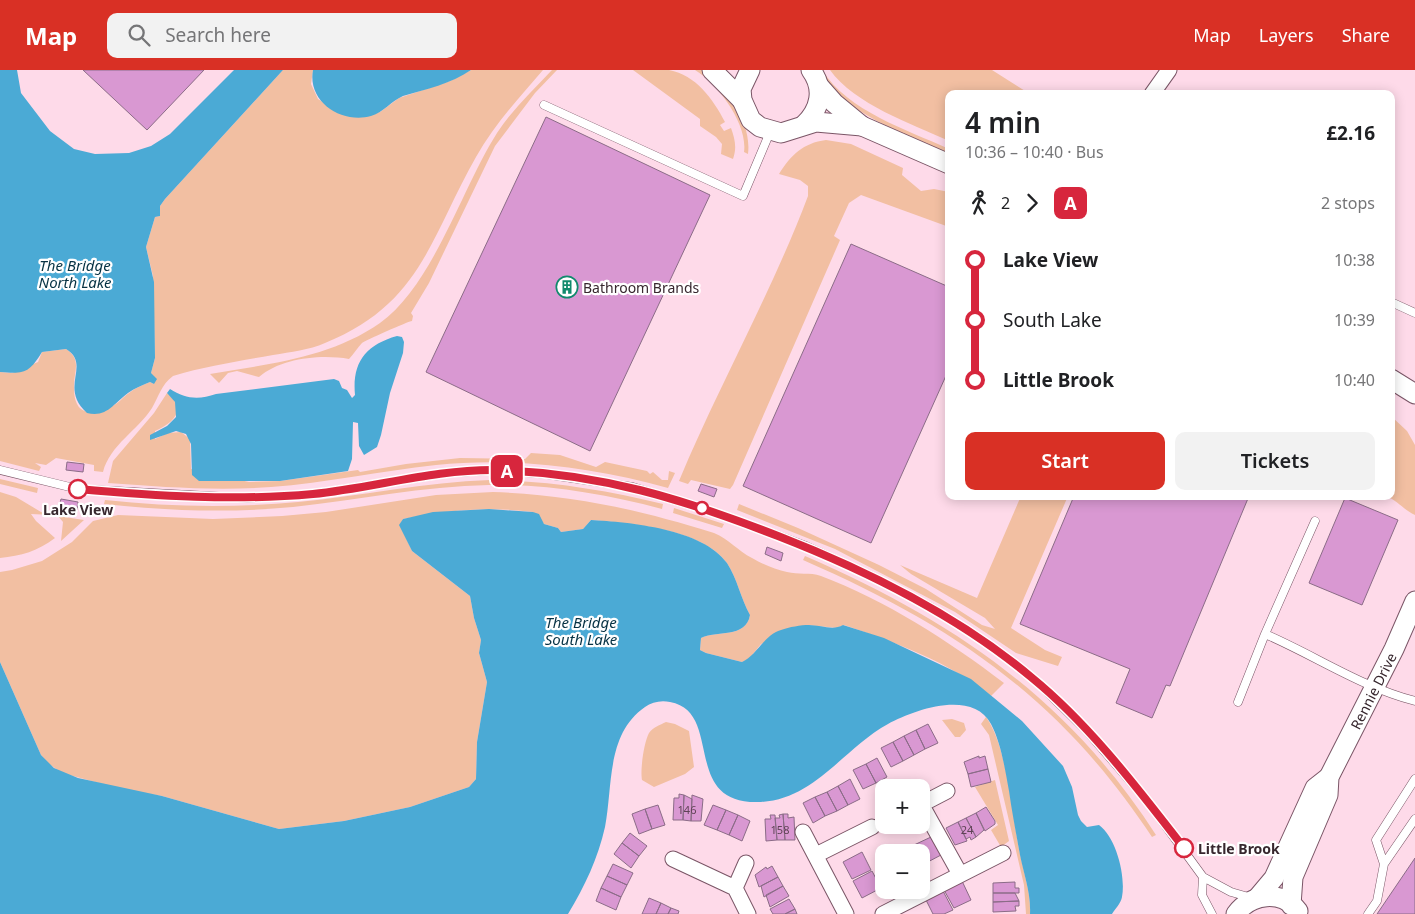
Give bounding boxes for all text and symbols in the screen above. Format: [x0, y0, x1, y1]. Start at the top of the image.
search box [107, 13, 457, 58]
text: Map [25, 19, 77, 52]
icon: search [125, 21, 153, 49]
text: Search here [165, 22, 271, 48]
text: Map [1193, 23, 1231, 47]
text: Layers [1259, 23, 1314, 47]
text: Share [1342, 23, 1390, 47]
text: 4 min [965, 103, 1041, 141]
text: £2.16 [1326, 120, 1375, 146]
text: 10:36 – 10:40 · Bus [965, 141, 1104, 163]
icon: walk [965, 189, 993, 217]
icon: forward [1018, 189, 1046, 217]
text: A [1064, 191, 1077, 215]
text: 2 [1001, 192, 1010, 214]
text: 2 stops [1321, 192, 1375, 214]
text: Lake View [1003, 247, 1098, 273]
text: 10:38 [1334, 249, 1375, 271]
water label: The Bridge North Lake [39, 255, 112, 292]
building icon: Bathroom Brands [555, 275, 579, 299]
place label: Bathroom Brands [583, 278, 700, 297]
text: South Lake [1003, 307, 1102, 333]
text: 10:39 [1334, 309, 1375, 331]
text: Little Brook [1003, 367, 1114, 393]
text: 10:40 [1334, 369, 1375, 391]
button: Start [965, 432, 1165, 490]
button: Tickets [1175, 432, 1375, 490]
line badge: A [491, 455, 523, 487]
text: A [501, 459, 513, 483]
marker: Lake View [68, 479, 88, 499]
place label: Lake View [43, 500, 113, 519]
unlabelled marker [695, 501, 709, 515]
water label: The Bridge South Lake [545, 612, 618, 649]
street label: Rennie Drive [1345, 649, 1400, 732]
map controls [875, 779, 930, 899]
button: + [875, 779, 930, 834]
house number: 146 [678, 802, 696, 817]
house number: 158 [771, 822, 789, 837]
house number: 24 [961, 822, 974, 837]
marker: Little Brook [1174, 838, 1194, 858]
place label: Little Brook [1198, 839, 1280, 858]
button: − [875, 844, 930, 899]

